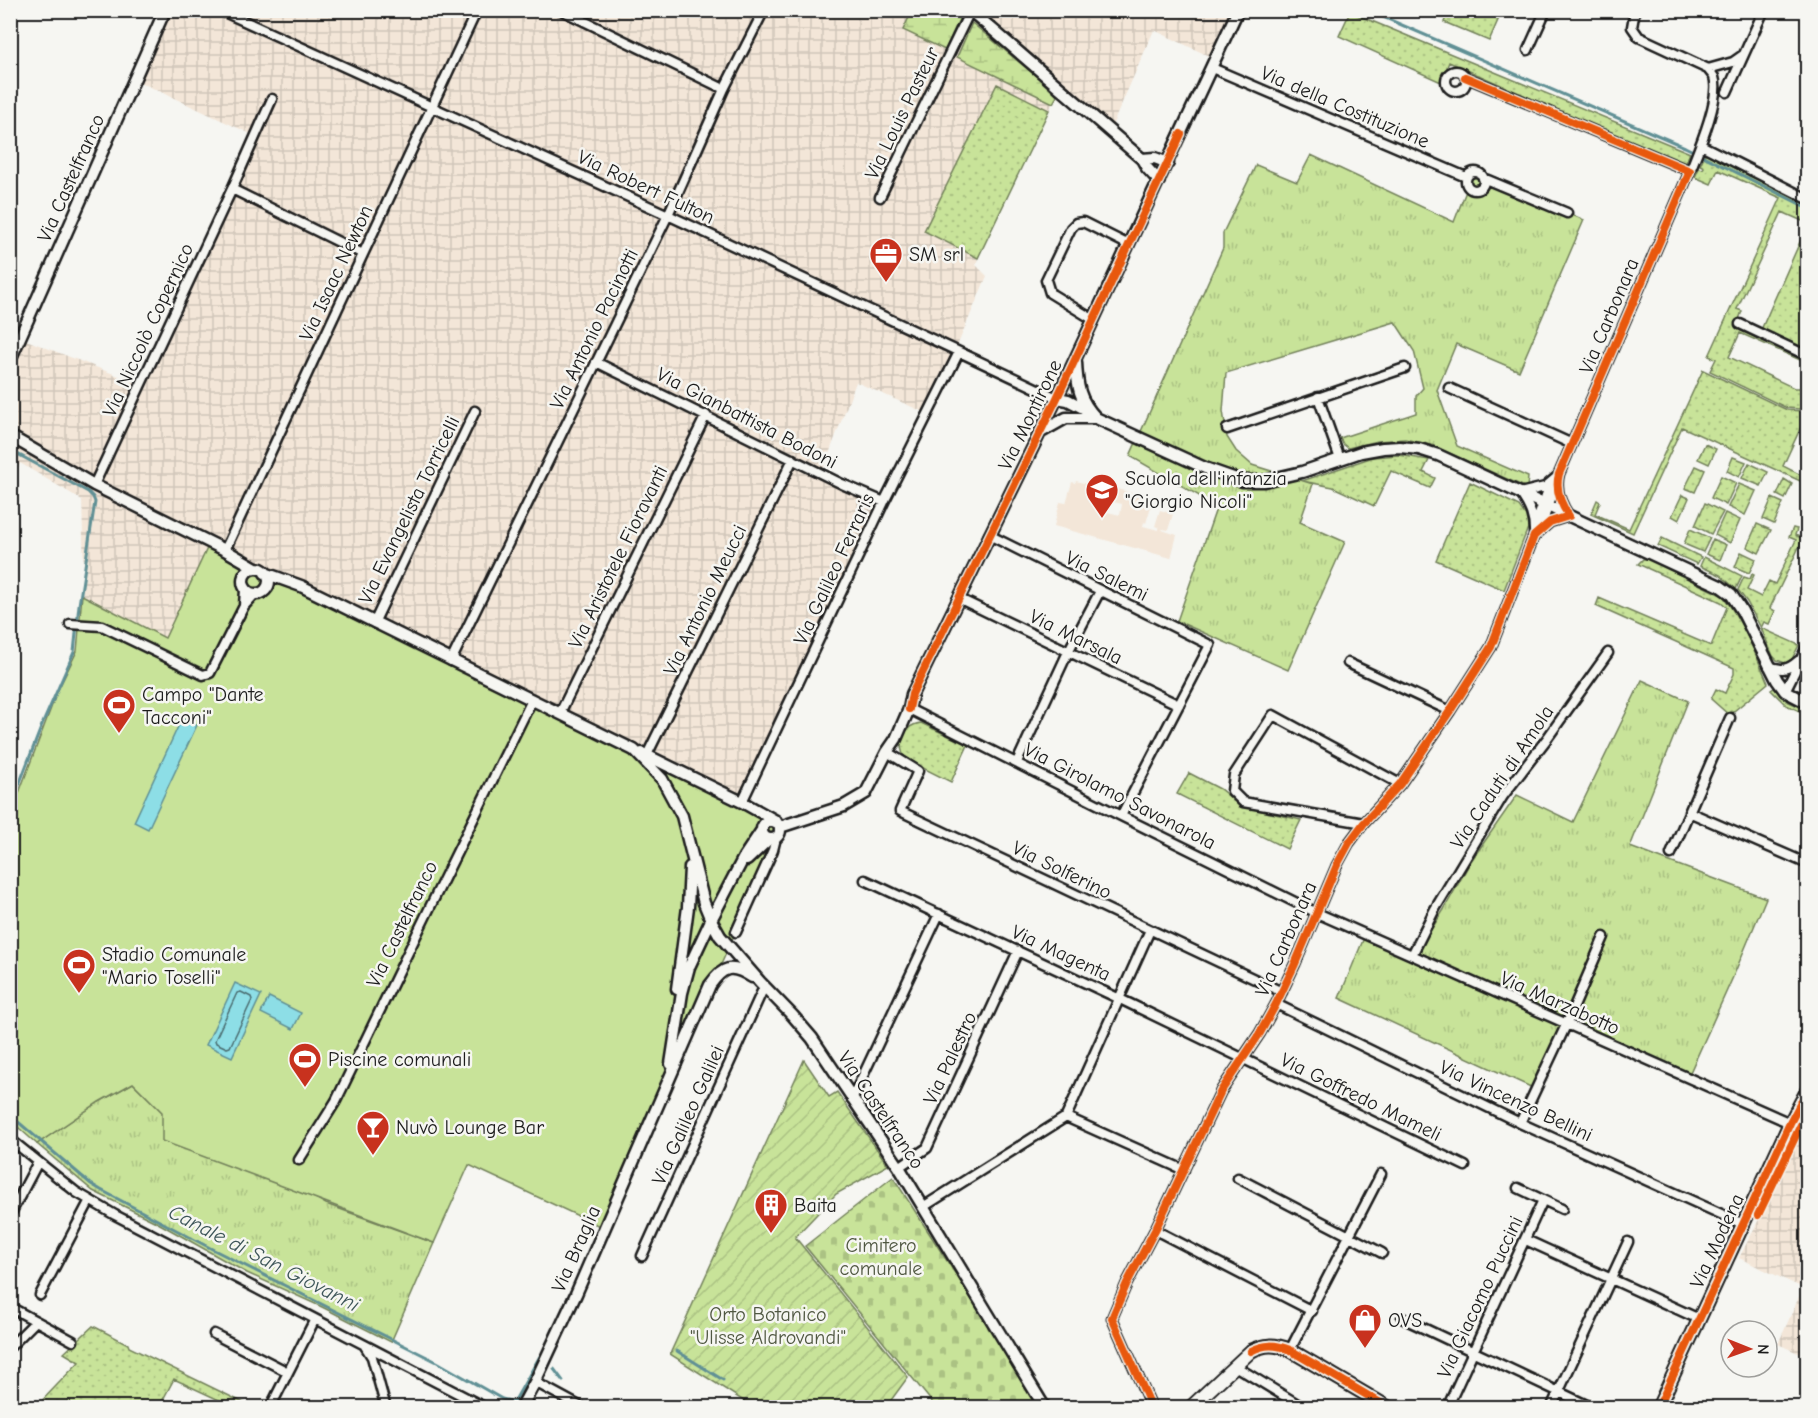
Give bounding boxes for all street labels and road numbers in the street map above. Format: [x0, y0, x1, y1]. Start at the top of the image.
street label: Via Louis Pasteur [860, 43, 944, 183]
street label: Via della Costituzione [1257, 61, 1433, 153]
street label: Via Castelfranco [33, 111, 109, 245]
street label: Via Robert Fulton [574, 145, 718, 229]
street label: Via Isaac Newton [294, 201, 378, 345]
street label: Via Niccolò Copernico [98, 240, 198, 420]
street label: Via Antonio Pacinotti [545, 245, 643, 413]
street label: Via Carbonara [1574, 255, 1644, 377]
street label: Via Montirone [993, 356, 1067, 474]
street label: Via Gianbattista Bodoni [653, 362, 841, 474]
street label: Via Evangelista Torricelli [353, 412, 465, 608]
street label: Via Aristotele Fioravanti [564, 462, 672, 652]
street label: Via Galileo Ferraris [789, 490, 879, 648]
street label: Via Antonio Meucci [659, 521, 751, 679]
street label: Via Salemi [1062, 546, 1152, 606]
street label: Via Marsala [1026, 605, 1126, 669]
street label: Via Caduti di Amola [1446, 701, 1558, 853]
street label: Via Girolamo Savonarola [1020, 738, 1220, 854]
street label: Via Solferino [1009, 836, 1115, 904]
street label: Via Castelfranco [362, 857, 442, 991]
street label: Via Carbonara [1250, 878, 1322, 1000]
street label: Via Magenta [1008, 920, 1114, 986]
street label: Via Marzabotto [1497, 966, 1623, 1040]
street label: Via Palestro [919, 1008, 981, 1108]
street label: Via Galileo Galilei [647, 1042, 729, 1188]
street label: Via Castelfranco [833, 1047, 929, 1173]
street label: Via Goffredo Mameli [1277, 1048, 1445, 1146]
street label: Via Vincenzo Bellini [1436, 1055, 1596, 1147]
street label: Via Modena [1685, 1190, 1749, 1292]
street label: Via Braglia [547, 1202, 605, 1296]
street label: Via Giacomo Puccini [1432, 1212, 1528, 1382]

